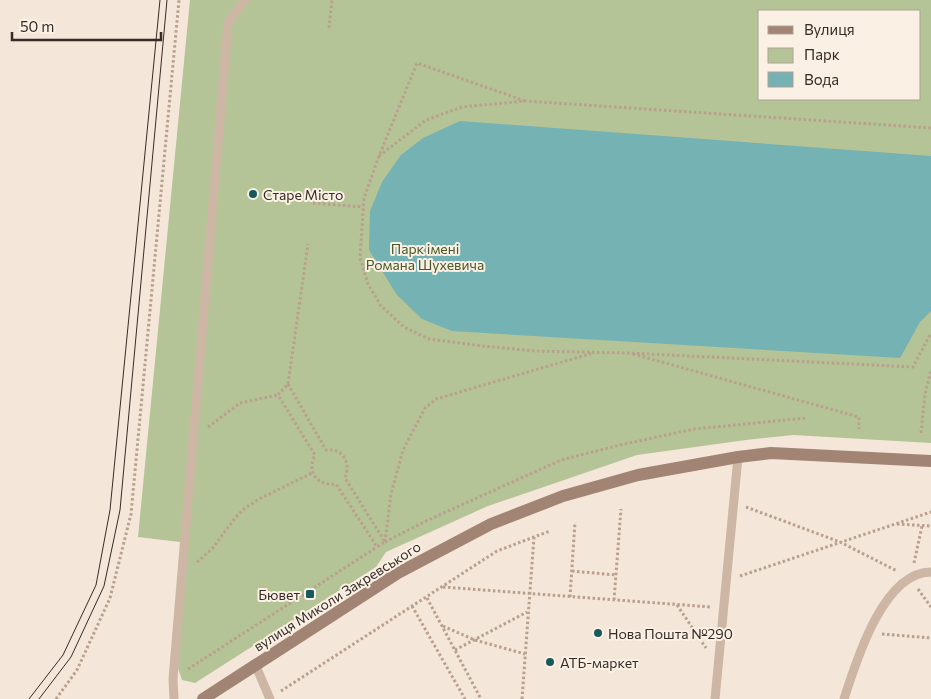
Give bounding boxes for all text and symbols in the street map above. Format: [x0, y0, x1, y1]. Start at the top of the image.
scale bar [12, 10, 161, 42]
legend [758, 10, 921, 100]
text: 50 m [20, 17, 54, 35]
text: Вулиця [804, 20, 855, 38]
text: Парк [804, 45, 840, 63]
text: Вода [804, 70, 839, 88]
place label: Старе Місто [263, 186, 343, 203]
marker: Старе Місто [247, 188, 259, 200]
park label: Парк імені Романа Шухевича [366, 240, 484, 273]
street label: вулиця Миколи Закревського [250, 537, 424, 655]
place label: Бювет [258, 586, 300, 603]
marker: Бювет [304, 588, 316, 600]
place label: Нова Пошта №290 [608, 625, 733, 642]
marker: Нова Пошта №290 [592, 627, 604, 639]
place label: АТБ-маркет [560, 654, 639, 671]
marker: АТБ-маркет [544, 656, 556, 668]

